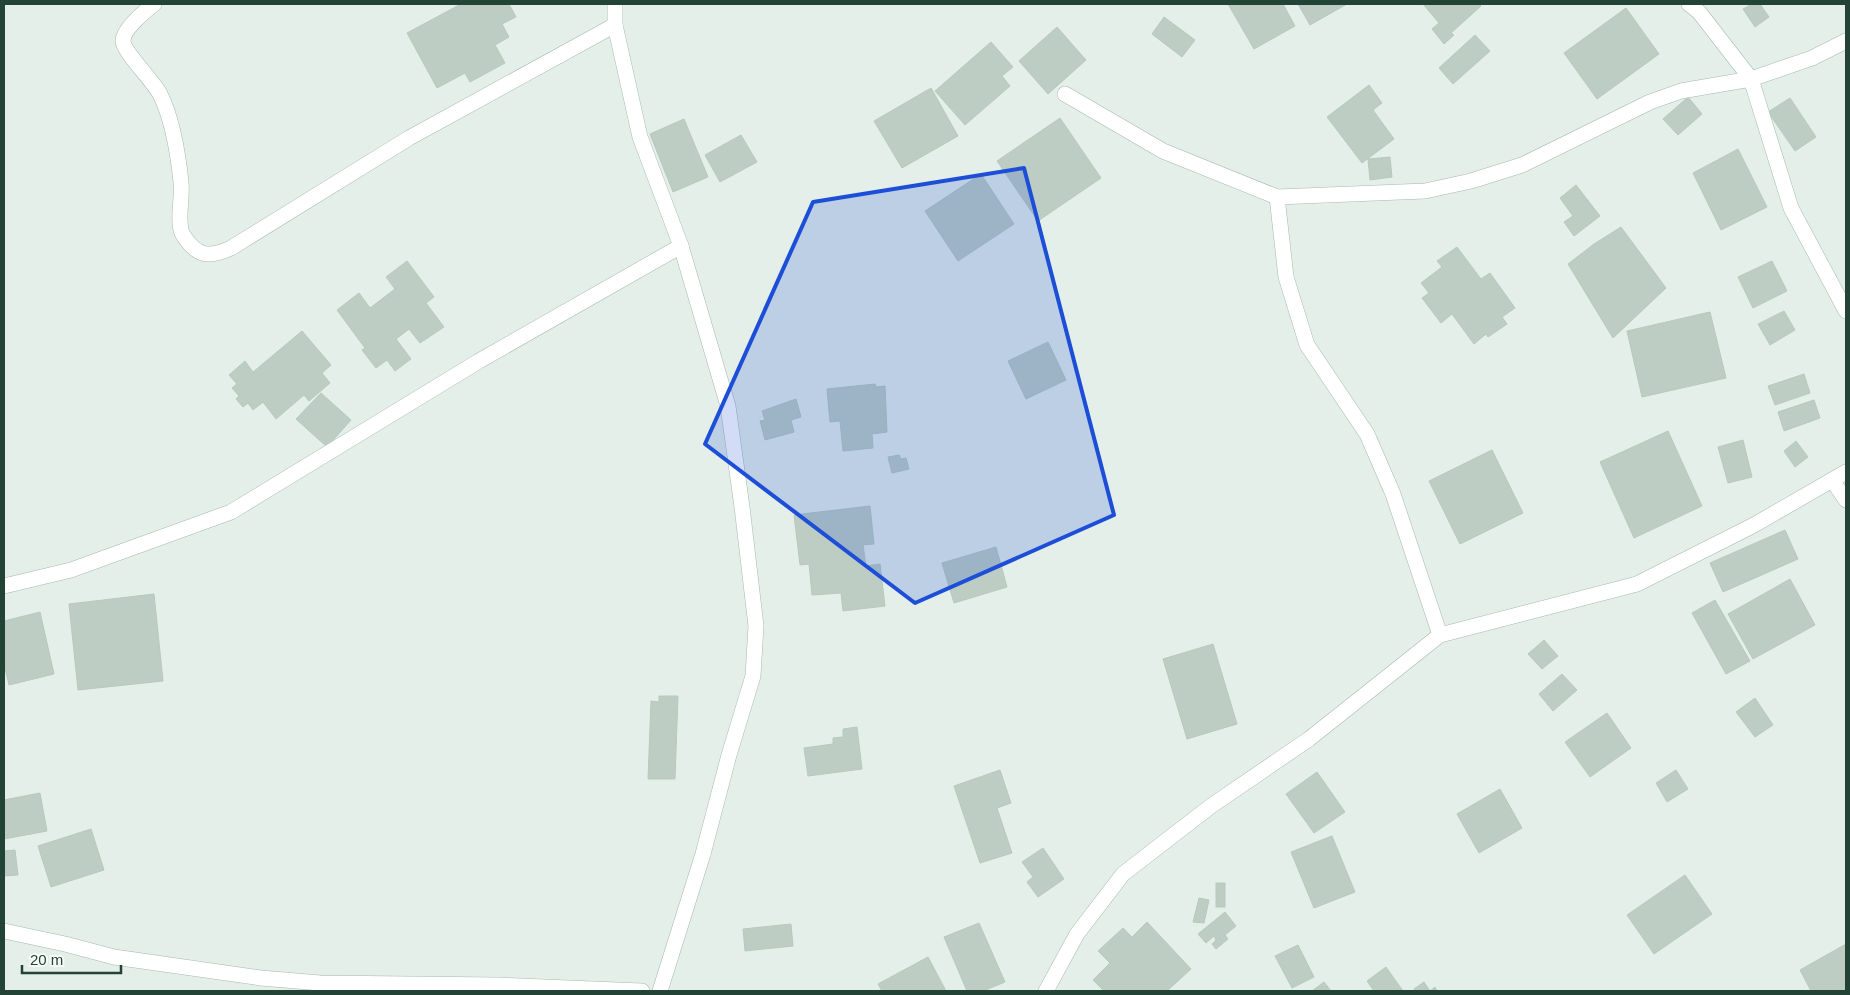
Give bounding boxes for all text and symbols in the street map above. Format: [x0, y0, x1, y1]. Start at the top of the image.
scale bar [22, 942, 121, 974]
text: 20 m [30, 951, 63, 968]

